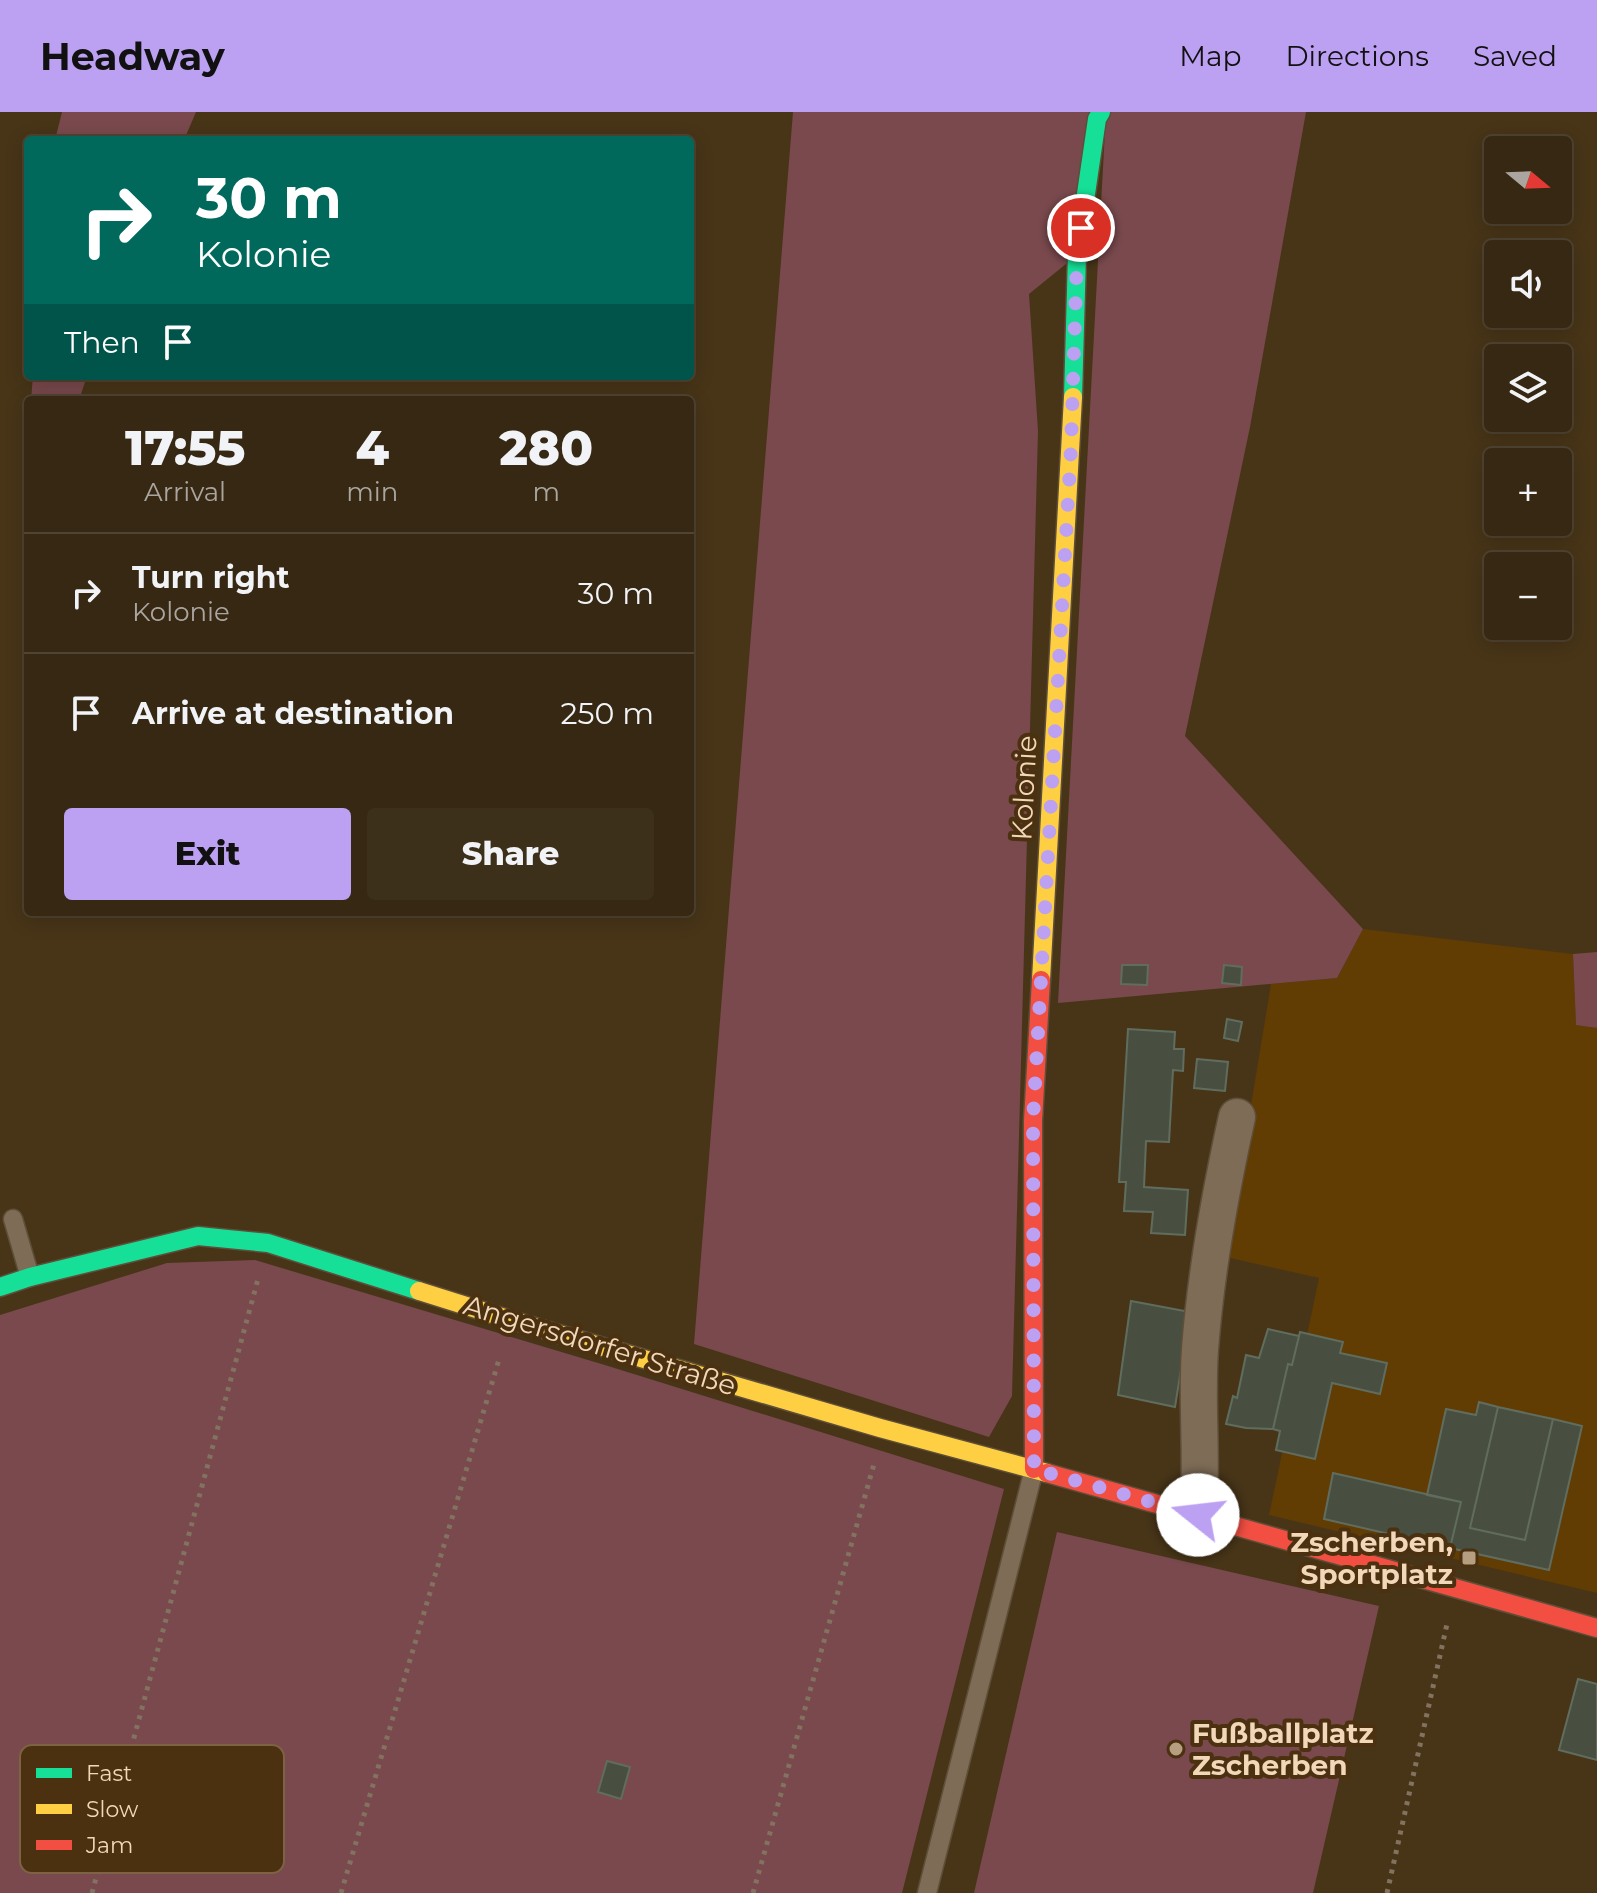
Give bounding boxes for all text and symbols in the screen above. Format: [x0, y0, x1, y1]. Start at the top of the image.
text: Headway [40, 33, 225, 80]
text: Map [1179, 39, 1241, 73]
text: Directions [1285, 39, 1429, 73]
text: Saved [1473, 39, 1557, 73]
north arrow [1484, 136, 1572, 224]
map controls [1484, 136, 1572, 640]
text: 30 m [196, 164, 342, 232]
icon: right [64, 168, 168, 272]
pin [1047, 194, 1115, 262]
icon: arrive [1059, 206, 1103, 250]
text: Kolonie [196, 232, 331, 276]
button: sound [1484, 240, 1572, 328]
icon: arrive [156, 320, 200, 364]
text: Then [64, 324, 140, 361]
button: layers [1484, 344, 1572, 432]
text: 17:55 [125, 419, 245, 477]
text: 4 [356, 419, 389, 477]
text: 280 [499, 419, 593, 477]
button: + [1484, 448, 1572, 536]
text: Arrival [144, 476, 226, 508]
text: min [346, 476, 398, 508]
text: m [532, 476, 560, 508]
button: − [1484, 552, 1572, 640]
text: Turn right [132, 559, 289, 596]
icon: right [64, 571, 108, 615]
text: 30 m [578, 575, 654, 612]
text: Kolonie [132, 596, 230, 628]
icon: arrive [64, 691, 108, 735]
text: Arrive at destination [132, 695, 454, 732]
text: 250 m [560, 695, 654, 732]
street label: Kolonie [1004, 735, 1044, 841]
button: Exit [64, 808, 351, 900]
button: Share [367, 808, 654, 900]
street label: Angersdorfer Straße [460, 1287, 740, 1403]
position arrow [1156, 1473, 1240, 1557]
place label: Zscherben, Sportplatz [1290, 1525, 1453, 1591]
marker: Zscherben, Sportplatz [1460, 1549, 1478, 1567]
place label: Fußballplatz Zscherben [1192, 1716, 1374, 1782]
marker: Fußballplatz Zscherben [1167, 1740, 1185, 1758]
legend [20, 1745, 284, 1873]
text: Fast [86, 1760, 132, 1787]
text: Slow [86, 1796, 139, 1823]
text: Jam [85, 1832, 133, 1859]

